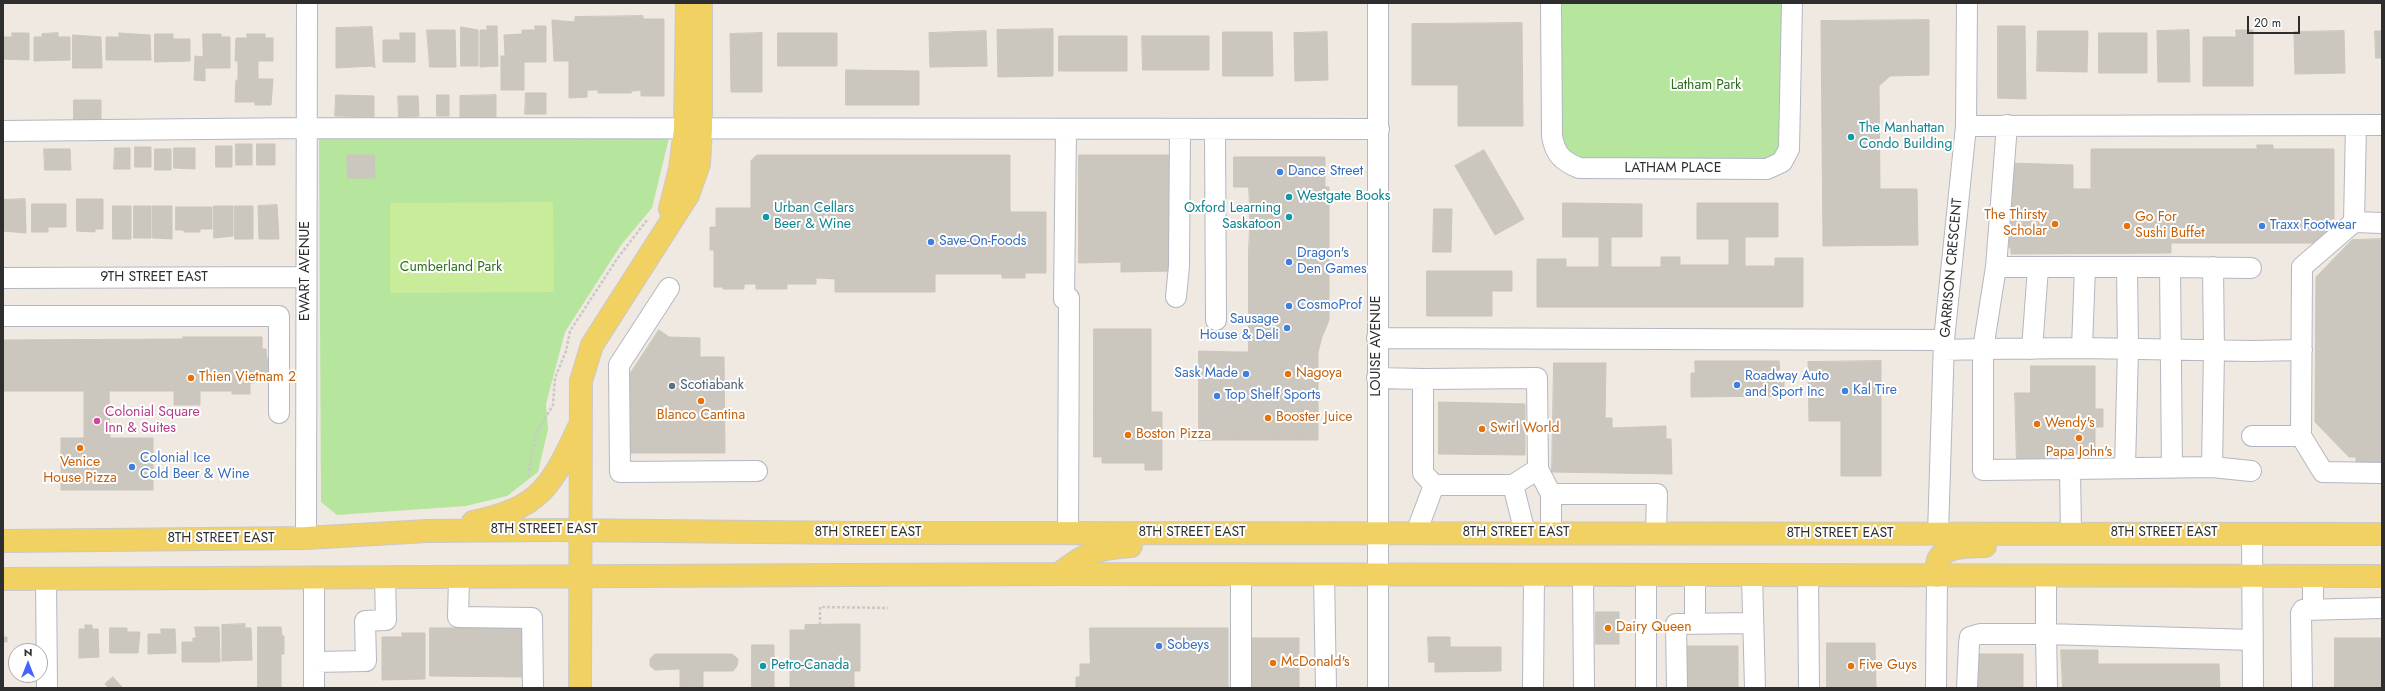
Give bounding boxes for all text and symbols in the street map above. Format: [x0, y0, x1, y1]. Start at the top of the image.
scale bar [2249, 8, 2302, 34]
text: 20 m [2254, 14, 2281, 32]
park label: Latham Park [1671, 78, 1741, 94]
place label: The Manhattan Condo Building [1859, 121, 1952, 154]
marker: The Manhattan Condo Building [1846, 132, 1856, 142]
street label: LATHAM PLACE [1625, 161, 1721, 177]
place label: Dance Street [1288, 164, 1363, 180]
marker: Dance Street [1275, 167, 1285, 177]
place label: Westgate Books [1297, 189, 1390, 205]
marker: Westgate Books [1284, 192, 1294, 202]
street label: GARRISON CRESCENT [1938, 198, 1966, 338]
place label: Urban Cellars Beer & Wine [774, 201, 854, 234]
place label: Oxford Learning Saskatoon [1184, 201, 1281, 234]
place label: The Thirsty Scholar [1984, 208, 2047, 240]
place label: Go For Sushi Buffet [2135, 210, 2205, 242]
marker: Urban Cellars Beer & Wine [761, 212, 771, 222]
marker: Oxford Learning Saskatoon [1284, 212, 1294, 222]
place label: Traxx Footwear [2270, 218, 2357, 234]
marker: The Thirsty Scholar [2050, 219, 2060, 229]
street label: EWART AVENUE [298, 221, 314, 321]
marker: Go For Sushi Buffet [2122, 221, 2132, 231]
marker: Traxx Footwear [2257, 221, 2267, 231]
place label: Save-On-Foods [939, 234, 1026, 250]
marker: Save-On-Foods [926, 237, 936, 247]
place label: Dragon's Den Games [1297, 246, 1367, 278]
marker: Dragon's Den Games [1284, 257, 1294, 267]
park label: Cumberland Park [400, 260, 502, 276]
street label: 9TH STREET EAST [100, 270, 208, 286]
street label: LOUISE AVENUE [1369, 296, 1385, 396]
place label: CosmoProf [1297, 298, 1362, 314]
marker: CosmoProf [1284, 301, 1294, 311]
place label: Sausage House & Deli [1200, 312, 1279, 344]
marker: Sausage House & Deli [1282, 323, 1292, 333]
place label: Sask Made [1174, 366, 1238, 382]
place label: Nagoya [1296, 366, 1342, 382]
marker: Sask Made [1241, 369, 1251, 379]
marker: Nagoya [1283, 369, 1293, 379]
place label: Roadway Auto and Sport Inc [1745, 369, 1829, 402]
place label: Thien Vietnam 2 [199, 370, 296, 386]
marker: Thien Vietnam 2 [186, 373, 196, 383]
place label: Scotiabank [680, 378, 744, 394]
marker: Roadway Auto and Sport Inc [1732, 380, 1742, 390]
marker: Scotiabank [667, 381, 677, 391]
place label: Kal Tire [1853, 383, 1897, 399]
marker: Kal Tire [1840, 386, 1850, 396]
place label: Top Shelf Sports [1225, 388, 1321, 404]
marker: Top Shelf Sports [1212, 391, 1222, 401]
marker: Blanco Cantina [696, 396, 706, 406]
place label: Colonial Square Inn & Suites [105, 405, 200, 438]
place label: Blanco Cantina [657, 408, 745, 424]
place label: Booster Juice [1276, 410, 1353, 426]
marker: Booster Juice [1263, 413, 1273, 423]
marker: Colonial Square Inn & Suites [92, 416, 102, 426]
place label: Wendy's [2045, 416, 2095, 432]
marker: Wendy's [2032, 419, 2042, 429]
place label: Swirl World [1490, 421, 1559, 437]
marker: Swirl World [1477, 424, 1487, 434]
place label: Boston Pizza [1136, 427, 1211, 443]
marker: Boston Pizza [1123, 430, 1133, 440]
marker: Papa John's [2074, 433, 2084, 443]
marker: Venice House Pizza [75, 443, 85, 453]
place label: Papa John's [2046, 445, 2112, 461]
place label: Colonial Ice Cold Beer & Wine [140, 451, 250, 484]
place label: Venice House Pizza [43, 455, 117, 488]
marker: Colonial Ice Cold Beer & Wine [127, 462, 137, 472]
street label: 8TH STREET EAST [490, 522, 598, 538]
street label: 8TH STREET EAST [814, 525, 922, 541]
street label: 8TH STREET EAST [1138, 525, 1246, 541]
street label: 8TH STREET EAST [1462, 525, 1570, 541]
street label: 8TH STREET EAST [2110, 525, 2218, 541]
street label: 8TH STREET EAST [1786, 526, 1894, 542]
street label: 8TH STREET EAST [167, 531, 275, 547]
place label: Dairy Queen [1616, 620, 1692, 636]
marker: Dairy Queen [1603, 623, 1613, 633]
place label: Sobeys [1167, 638, 1209, 654]
marker: Sobeys [1154, 641, 1164, 651]
north arrow [8, 643, 48, 683]
text: N [24, 644, 32, 660]
place label: McDonald's [1281, 655, 1350, 671]
place label: Petro-Canada [771, 658, 849, 674]
marker: McDonald's [1268, 658, 1278, 668]
place label: Five Guys [1859, 658, 1917, 674]
marker: Petro-Canada [758, 661, 768, 671]
marker: Five Guys [1846, 661, 1856, 671]

